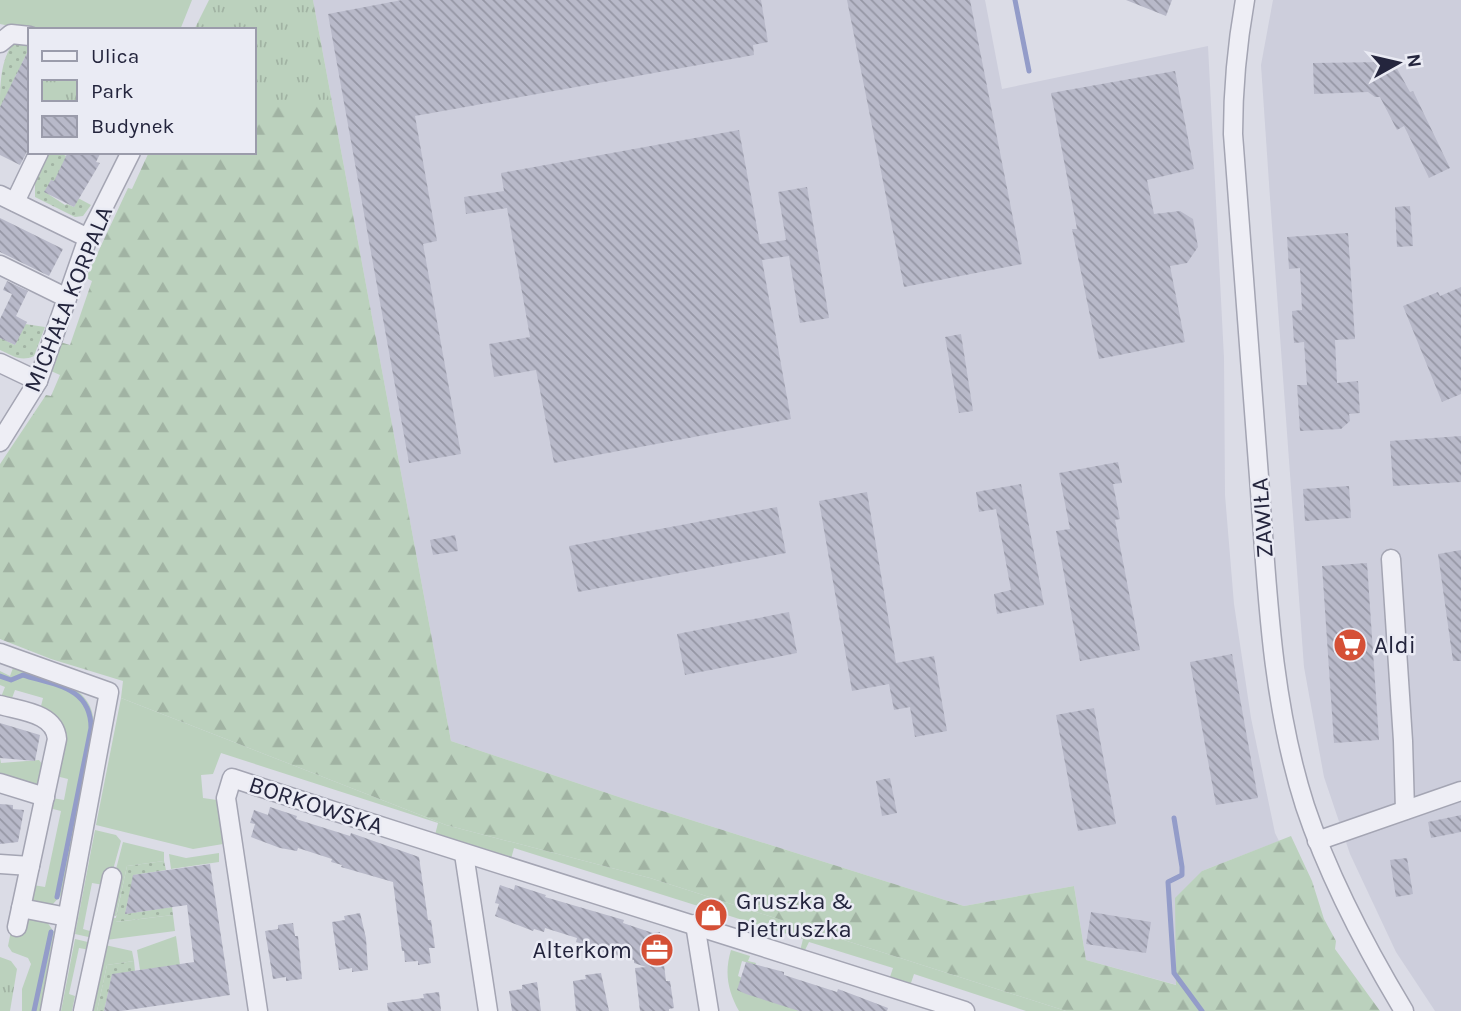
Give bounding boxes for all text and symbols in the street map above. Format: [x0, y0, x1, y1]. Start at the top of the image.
legend [28, 28, 256, 154]
north arrow [1363, 28, 1433, 98]
text: Ulica [91, 44, 139, 68]
text: N [1402, 52, 1426, 69]
text: Park [91, 79, 134, 103]
text: Budynek [91, 114, 174, 138]
street label: MICHAŁA KORPALA [18, 202, 118, 396]
street label: ZAWIŁA [1245, 477, 1279, 559]
supermarket icon: Aldi [1331, 626, 1369, 664]
place label: Aldi [1374, 631, 1416, 659]
street label: BORKOWSKA [245, 770, 387, 840]
place label: Gruszka & Pietruszka [736, 887, 853, 943]
shop icon: Gruszka & Pietruszka [692, 896, 730, 934]
office icon: Alterkom [638, 931, 676, 969]
place label: Alterkom [532, 936, 632, 964]

